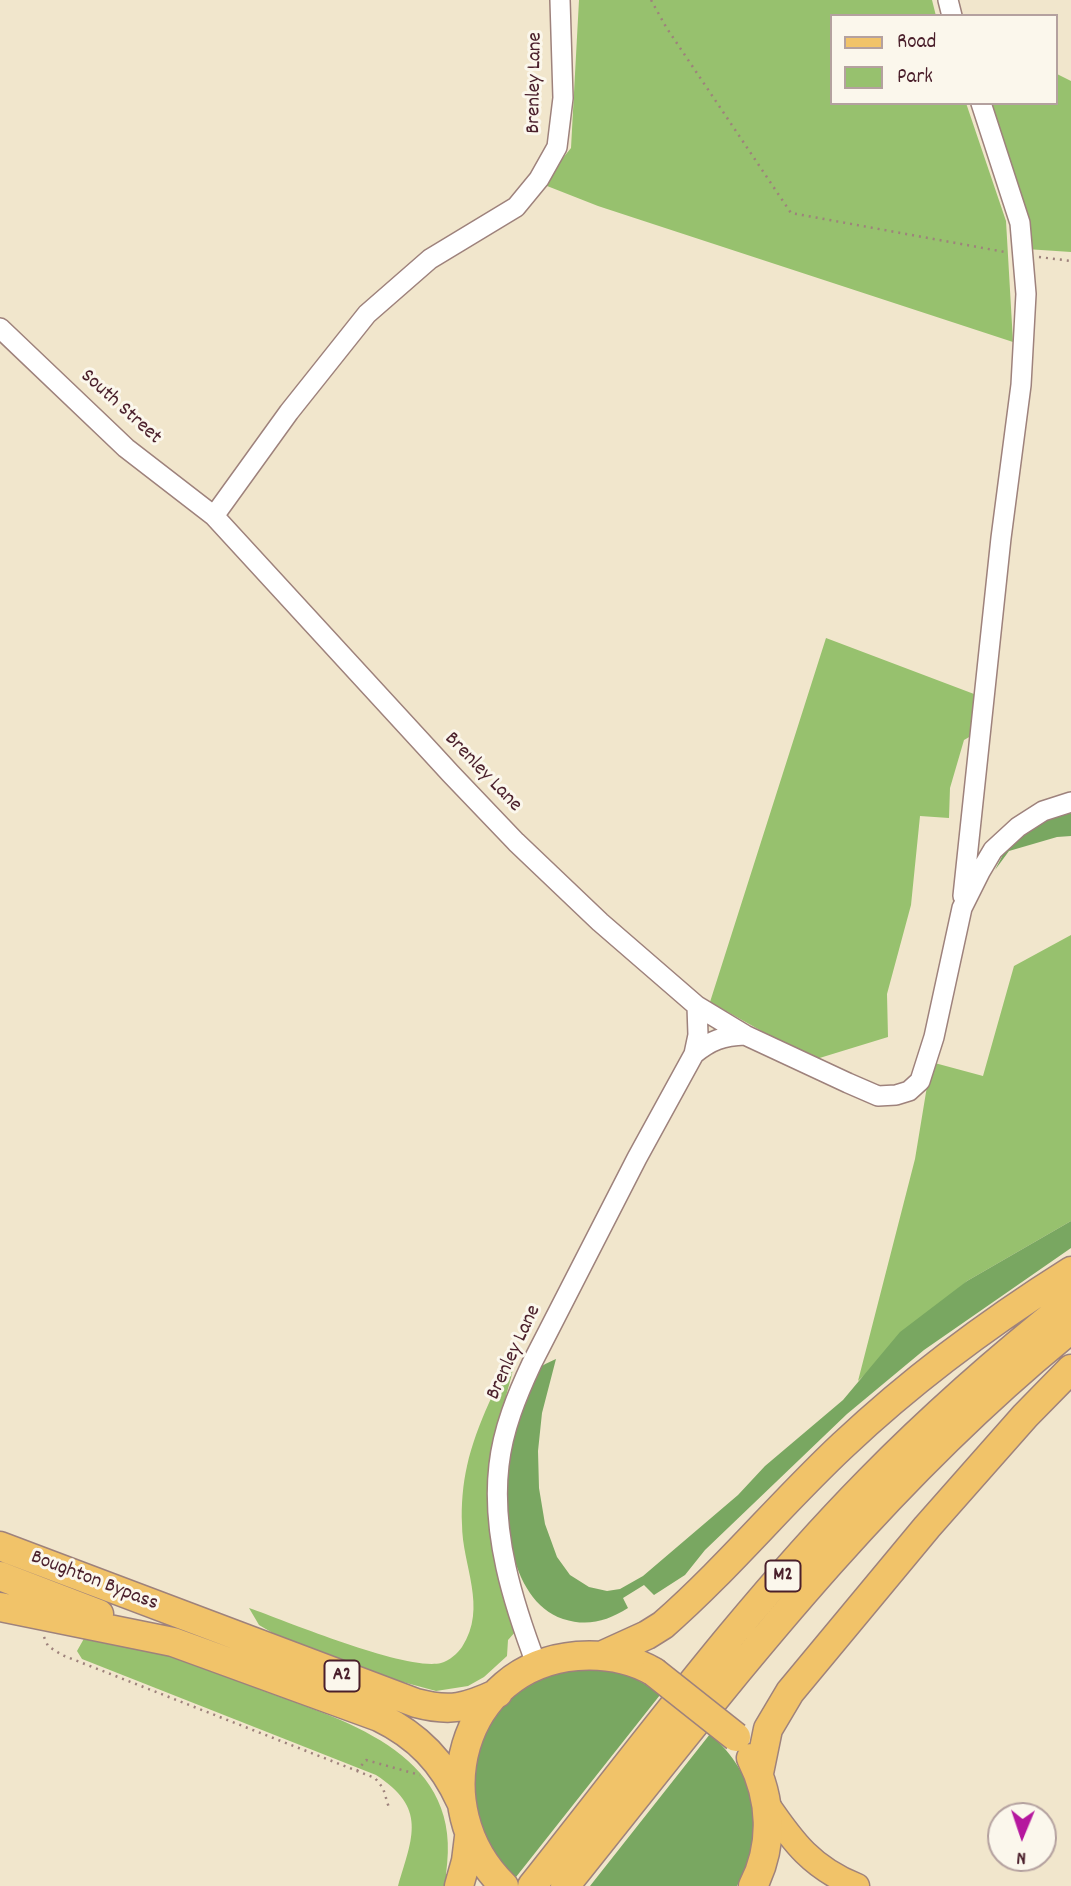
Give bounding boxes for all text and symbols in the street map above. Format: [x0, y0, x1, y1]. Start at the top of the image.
legend [830, 14, 1057, 105]
text: Road [897, 28, 936, 58]
street label: Brenley Lane [523, 32, 549, 134]
text: Park [897, 63, 933, 93]
street label: South Street [74, 365, 166, 451]
street label: Brenley Lane [438, 728, 526, 818]
street label: Brenley Lane [482, 1302, 548, 1404]
street label: Boughton Bypass [27, 1546, 161, 1618]
road number: M2 [766, 1560, 800, 1592]
road number: A2 [324, 1660, 360, 1692]
north arrow [987, 1802, 1057, 1872]
text: N [1016, 1843, 1026, 1870]

